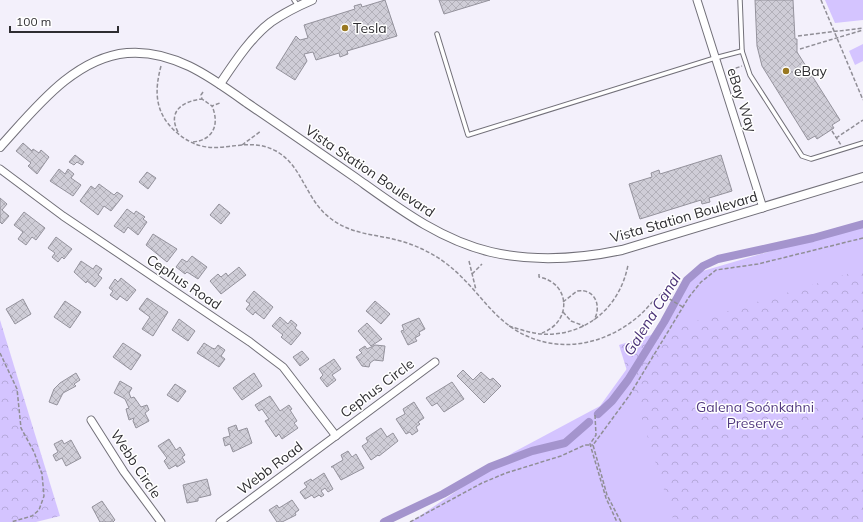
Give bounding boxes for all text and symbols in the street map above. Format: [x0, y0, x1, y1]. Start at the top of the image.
scale bar [10, 8, 118, 34]
text: 100 m [16, 14, 51, 29]
place label: Tesla [353, 19, 387, 37]
marker: Tesla [340, 23, 350, 33]
place label: eBay [794, 62, 827, 80]
street label: eBay Way [723, 65, 761, 135]
marker: eBay [781, 66, 791, 76]
street label: Vista Station Boulevard [302, 121, 438, 221]
street label: Vista Station Boulevard [608, 187, 760, 247]
street label: Cephus Road [143, 250, 225, 314]
water label: Galena Canal [619, 269, 685, 359]
street label: Cephus Circle [337, 354, 417, 422]
park label: Galena Soónkahni Preserve [696, 398, 814, 432]
street label: Webb Circle [107, 426, 165, 502]
street label: Webb Road [234, 438, 306, 498]

